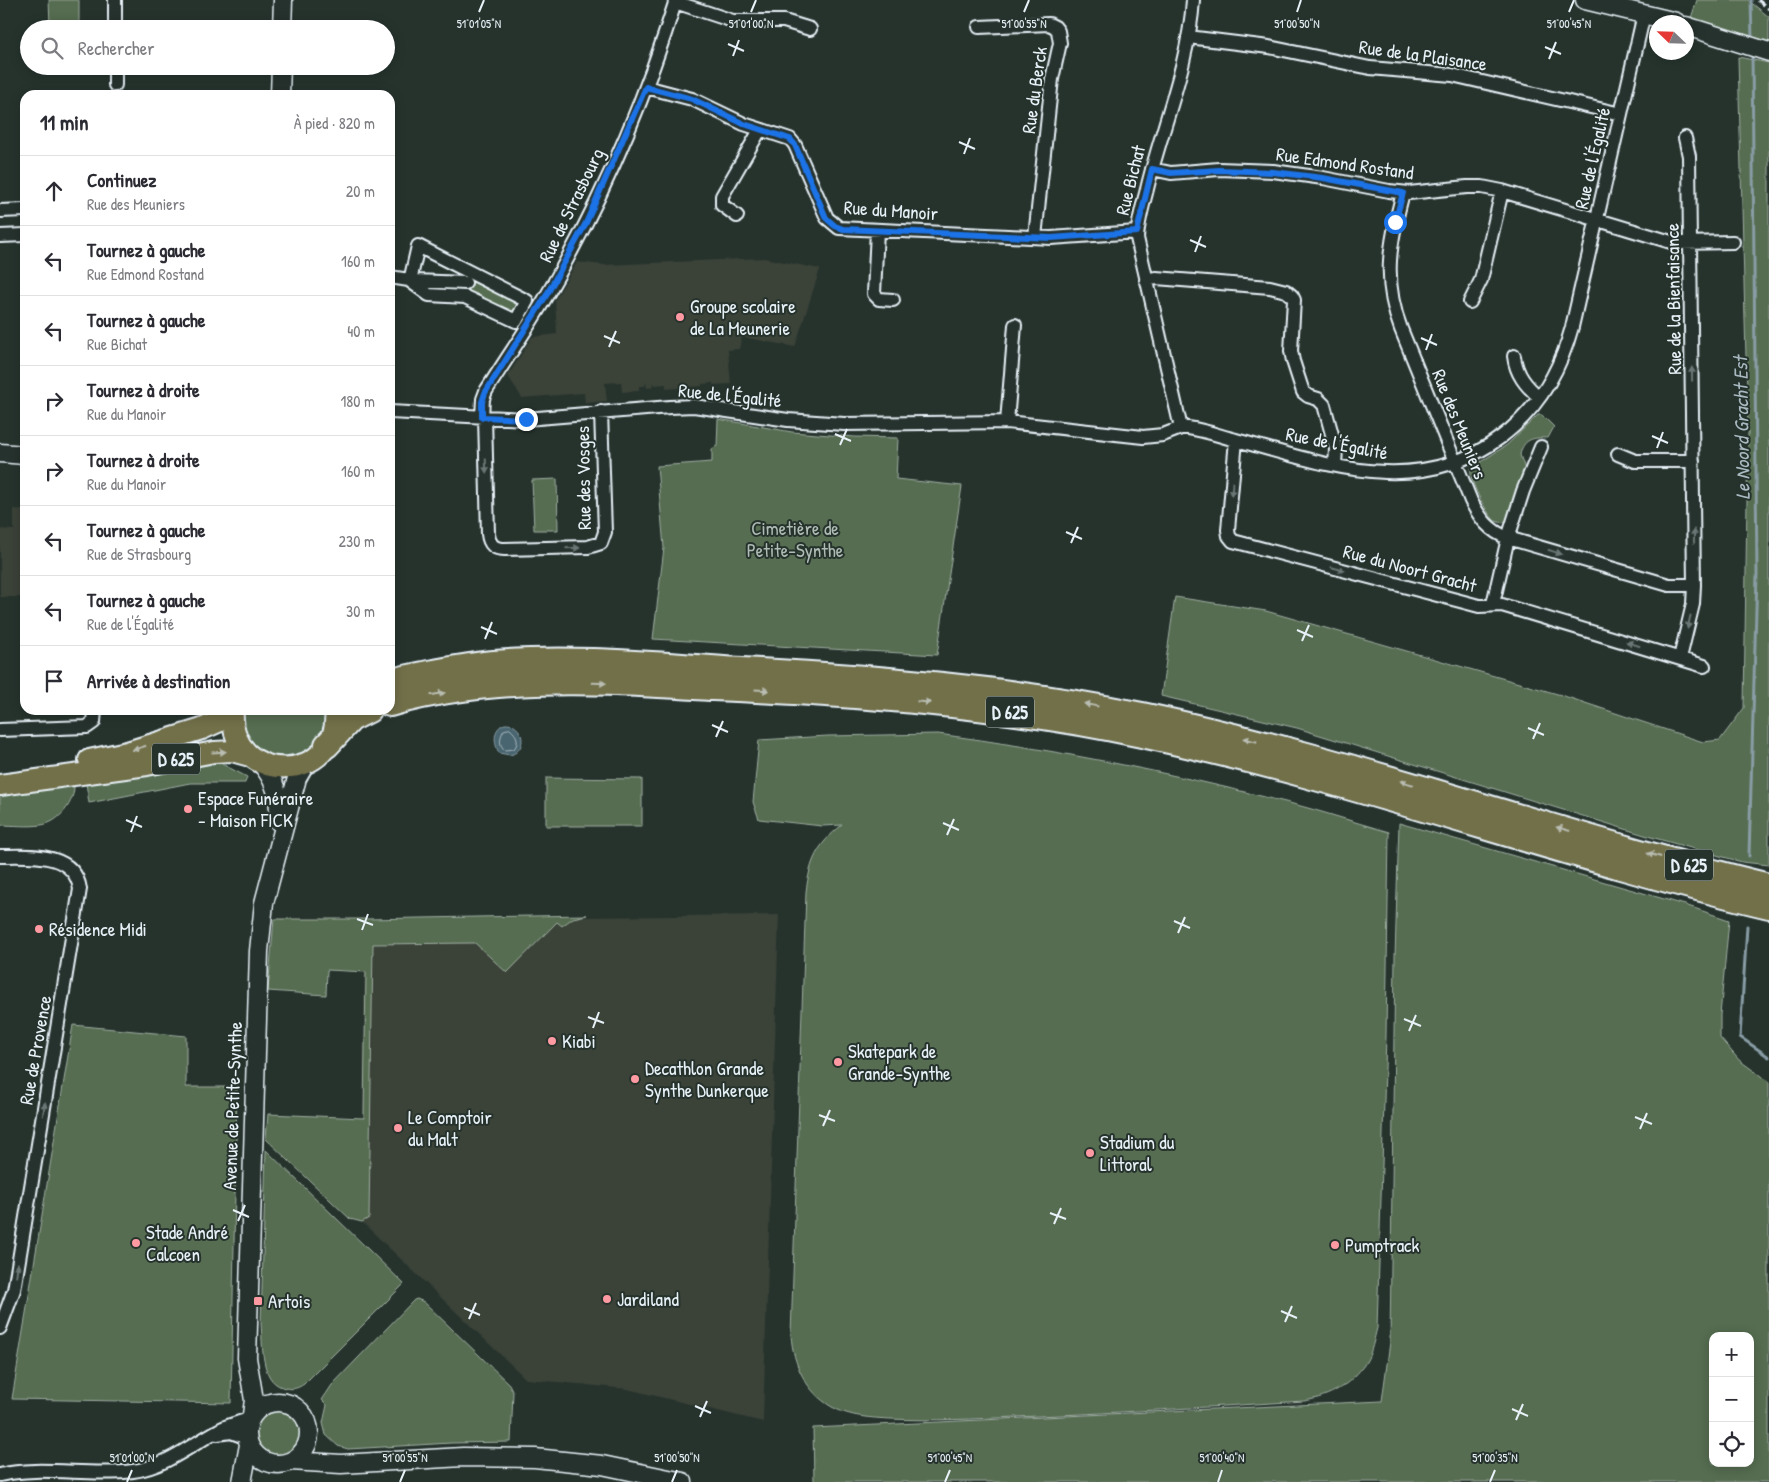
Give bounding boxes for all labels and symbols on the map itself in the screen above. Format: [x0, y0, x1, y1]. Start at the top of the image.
text: 51°01'05"N [457, 15, 501, 32]
text: 51°01'00"N [729, 15, 773, 32]
text: 51°00'55"N [1001, 15, 1047, 32]
text: 51°00'50"N [1274, 15, 1320, 32]
text: 51°00'45"N [1547, 15, 1591, 32]
north arrow [1649, 15, 1694, 60]
street label: Rue de la Plaisance [1358, 33, 1489, 77]
street label: Rue du Berck [1015, 45, 1053, 135]
street label: Rue de l'Égalité [1568, 104, 1616, 211]
street label: Rue Edmond Rostand [1275, 140, 1416, 186]
street label: Rue Bichat [1109, 142, 1151, 218]
street label: Rue de Strasbourg [532, 144, 610, 266]
street label: Rue du Manoir [843, 194, 940, 226]
route start [1384, 211, 1407, 234]
street label: Rue de la Bienfaisance [1659, 223, 1687, 375]
place label: Groupe scolaire de La Meunerie [690, 293, 796, 341]
marker: Groupe scolaire de La Meunerie [674, 311, 686, 323]
water label: Le Noord Gracht Est [1726, 353, 1756, 500]
street label: Rue des Meuniers [1426, 365, 1494, 483]
one-way arrow [1688, 365, 1696, 381]
street label: Rue de l'Égalité [677, 377, 783, 413]
route end [515, 408, 538, 431]
street label: Rue de l'Égalité [1284, 420, 1391, 466]
street label: Rue des Vosges [569, 426, 597, 530]
one-way arrow [482, 458, 490, 474]
one-way arrow [1228, 481, 1236, 497]
park label: Cimetière de Petite-Synthe [747, 515, 844, 563]
one-way arrow [1690, 528, 1698, 544]
street label: Rue du Noort Gracht [1340, 538, 1480, 598]
one-way arrow [565, 543, 581, 551]
one-way arrow [1547, 549, 1562, 557]
one-way arrow [1331, 565, 1346, 573]
one-way arrow [1685, 614, 1693, 629]
one-way arrow [1626, 640, 1641, 647]
one-way arrow [592, 680, 608, 688]
one-way arrow [754, 686, 770, 694]
one-way arrow [430, 689, 446, 697]
road number: D 625 [986, 696, 1034, 728]
one-way arrow [916, 698, 932, 706]
one-way arrow [1083, 701, 1099, 709]
one-way arrow [1242, 736, 1257, 744]
road number: D 625 [152, 744, 200, 774]
one-way arrow [132, 745, 147, 753]
one-way arrow [211, 747, 227, 755]
one-way arrow [1399, 778, 1414, 786]
place label: Espace Funéraire - Maison FICK [198, 785, 314, 833]
marker: Espace Funéraire - Maison FICK [182, 803, 194, 815]
one-way arrow [1555, 824, 1570, 832]
road number: D 625 [1665, 850, 1713, 880]
one-way arrow [1647, 851, 1662, 859]
place label: Résidence Midi [49, 916, 147, 942]
marker: Résidence Midi [33, 923, 45, 935]
street label: Rue de Provence [13, 993, 57, 1107]
street label: Avenue de Petite-Synthe [216, 1021, 248, 1191]
place label: Kiabi [562, 1028, 596, 1054]
marker: Kiabi [546, 1035, 558, 1047]
place label: Skatepark de Grande-Synthe [848, 1038, 951, 1086]
place label: Decathlon Grande Synthe Dunkerque [645, 1055, 769, 1103]
marker: Skatepark de Grande-Synthe [832, 1056, 844, 1068]
marker: Decathlon Grande Synthe Dunkerque [629, 1073, 641, 1085]
one-way arrow [40, 1101, 48, 1117]
place label: Le Comptoir du Malt [408, 1104, 493, 1152]
marker: Le Comptoir du Malt [392, 1122, 404, 1134]
place label: Stadium du Littoral [1100, 1129, 1175, 1177]
marker: Stadium du Littoral [1084, 1147, 1096, 1159]
place label: Stade André Calcoen [146, 1219, 229, 1267]
place label: Pumptrack [1345, 1232, 1419, 1258]
marker: Stade André Calcoen [130, 1237, 142, 1249]
marker: Pumptrack [1329, 1239, 1341, 1251]
one-way arrow [13, 1261, 21, 1277]
place label: Jardiland [617, 1286, 680, 1312]
place label: Artois [268, 1288, 310, 1314]
marker: Jardiland [601, 1293, 613, 1305]
marker: Artois [252, 1295, 264, 1307]
text: 51°01'00"N [110, 1449, 154, 1466]
text: 51°00'55"N [382, 1449, 428, 1466]
text: 51°00'50"N [654, 1449, 700, 1466]
text: 51°00'45"N [928, 1449, 972, 1466]
text: 51°00'40"N [1200, 1449, 1244, 1466]
text: 51°00'35"N [1472, 1449, 1518, 1466]

